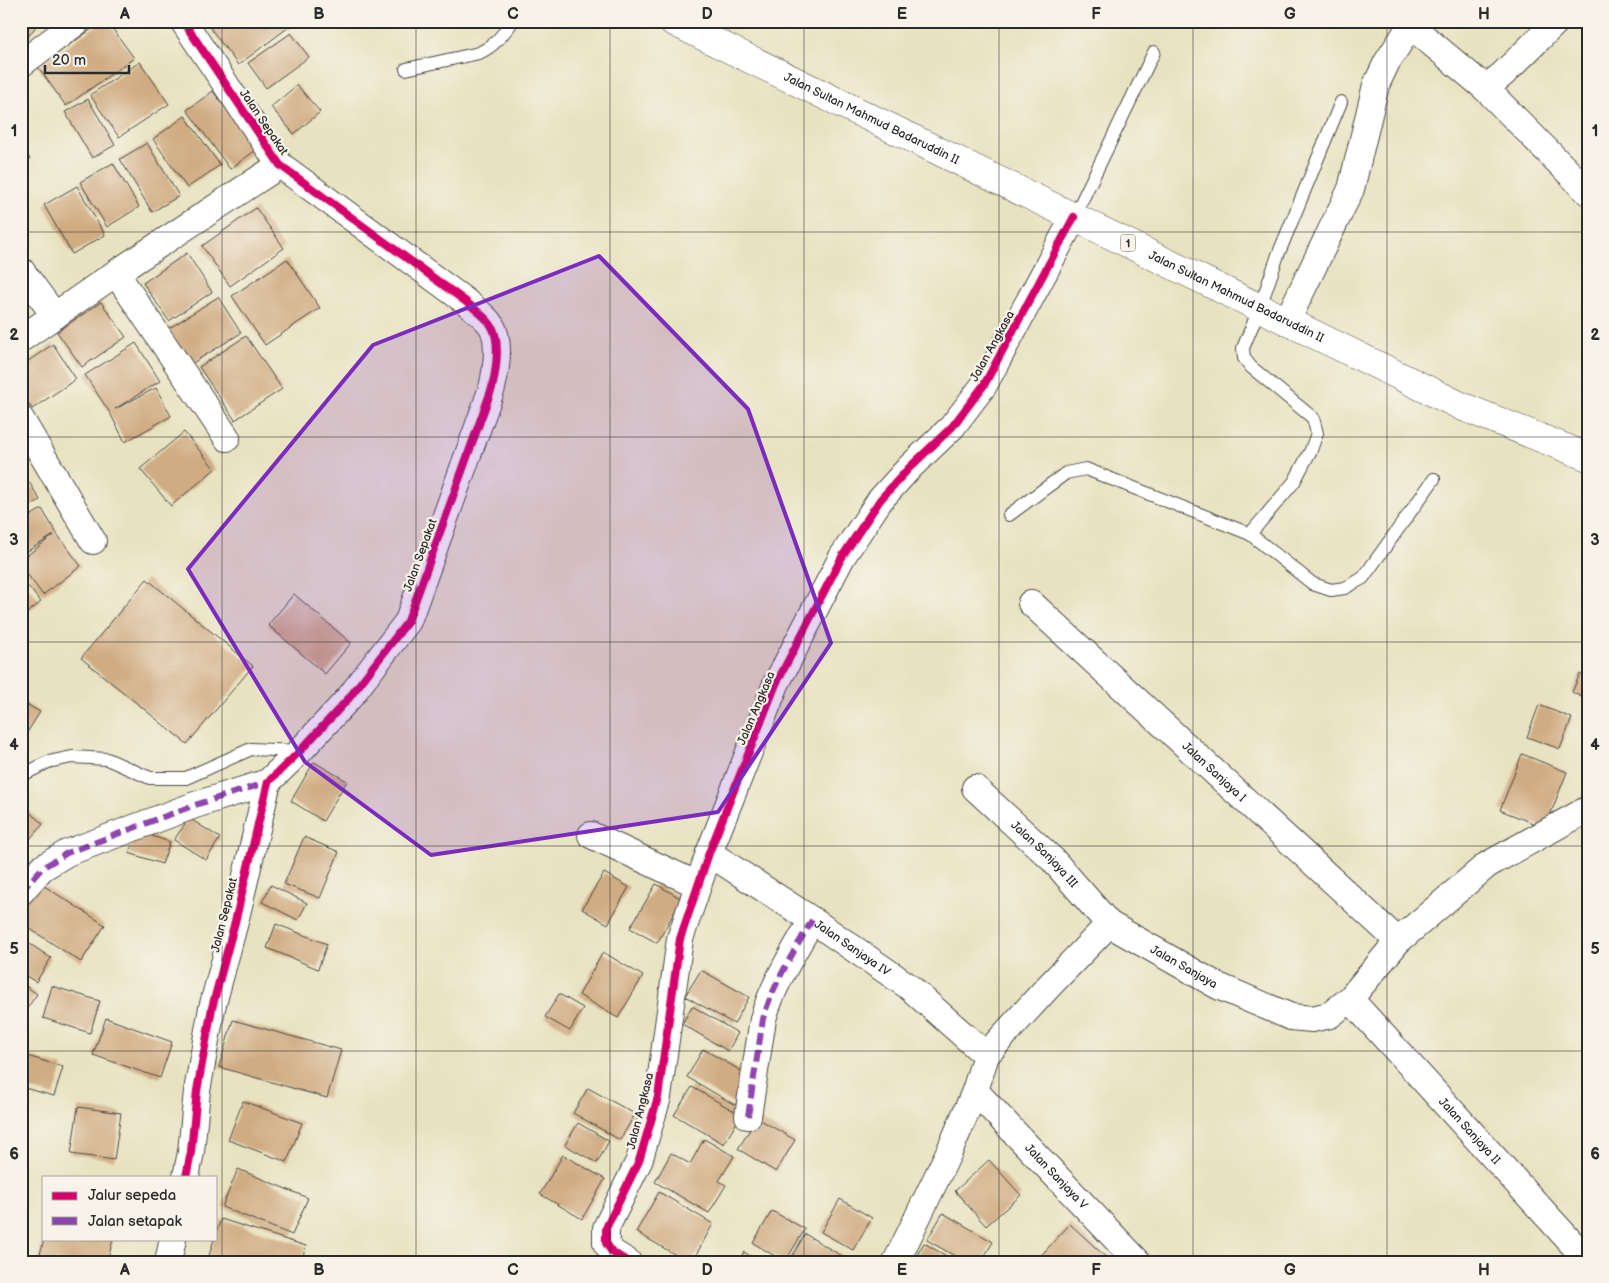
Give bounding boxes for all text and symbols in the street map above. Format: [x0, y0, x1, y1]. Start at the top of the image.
text: A [119, 5, 130, 24]
text: B [313, 5, 325, 24]
text: C [507, 5, 519, 24]
text: D [701, 5, 713, 24]
text: E [897, 5, 907, 24]
text: F [1091, 5, 1101, 24]
text: G [1284, 5, 1296, 24]
text: H [1478, 5, 1490, 24]
scale bar [45, 42, 129, 74]
text: 20 m [52, 51, 86, 70]
street label: Jalan Sultan Mahmud Badaruddin II [781, 70, 962, 168]
street label: Jalan Sepakat [236, 86, 291, 158]
text: 1 [11, 122, 17, 141]
text: 1 [1592, 122, 1598, 141]
road number: 1 [1120, 234, 1136, 252]
street label: Jalan Sultan Mahmud Badaruddin II [1146, 248, 1326, 346]
street label: Jalan Angkasa [967, 308, 1018, 384]
text: 2 [9, 326, 19, 345]
text: 2 [1590, 326, 1600, 345]
street label: Jalan Sepakat [400, 516, 441, 594]
text: 3 [9, 531, 19, 550]
text: 3 [1590, 531, 1600, 550]
street label: Jalan Angkasa [734, 669, 779, 747]
text: 4 [9, 736, 19, 755]
text: 4 [1590, 736, 1600, 755]
street label: Jalan Sanjaya I [1179, 739, 1249, 805]
street label: Jalan Sanjaya III [1007, 818, 1081, 891]
street label: Jalan Sepakat [208, 876, 241, 954]
street label: Jalan Sanjaya IV [811, 917, 894, 980]
text: 5 [9, 940, 19, 959]
text: 5 [1590, 940, 1600, 959]
street label: Jalan Sanjaya [1148, 942, 1220, 992]
street label: Jalan Angkasa [624, 1071, 657, 1151]
street label: Jalan Sanjaya II [1435, 1095, 1504, 1168]
street label: Jalan Sanjaya V [1021, 1141, 1091, 1213]
text: 6 [9, 1145, 19, 1164]
text: 6 [1590, 1145, 1600, 1164]
legend [42, 1176, 218, 1240]
text: Jalur sepeda [88, 1186, 176, 1205]
text: Jalan setapak [88, 1212, 182, 1231]
text: A [119, 1261, 130, 1280]
text: B [313, 1261, 325, 1280]
text: C [507, 1261, 519, 1280]
text: D [701, 1261, 713, 1280]
text: E [897, 1261, 907, 1280]
text: F [1091, 1261, 1101, 1280]
text: G [1284, 1261, 1296, 1280]
text: H [1478, 1261, 1490, 1280]

